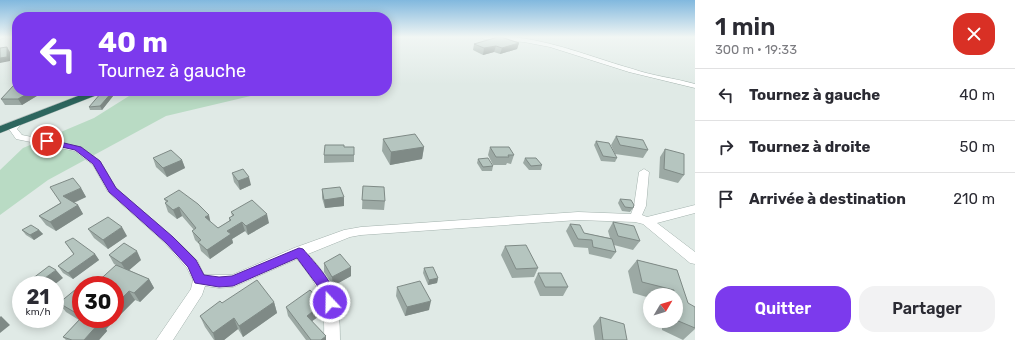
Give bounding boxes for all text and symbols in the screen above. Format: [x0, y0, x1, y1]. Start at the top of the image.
text: 1 min [715, 13, 775, 41]
button: close [953, 13, 995, 55]
text: 40 m [98, 26, 168, 59]
icon: left [32, 28, 84, 80]
text: 300 m · 19:33 [715, 42, 797, 57]
text: Tournez à gauche [98, 60, 246, 82]
icon: left [715, 84, 737, 106]
text: Tournez à gauche [749, 86, 880, 104]
text: 40 m [959, 86, 995, 104]
pin [30, 124, 64, 158]
icon: arrive [36, 130, 58, 152]
icon: right [715, 136, 737, 158]
text: Tournez à droite [749, 138, 870, 156]
text: 50 m [960, 138, 995, 156]
icon: arrive [715, 188, 737, 210]
text: Arrivée à destination [749, 190, 906, 208]
text: 210 m [953, 190, 995, 208]
speed limit sign: 30 [72, 276, 124, 328]
position arrow [309, 281, 351, 323]
text: 21 [27, 285, 49, 309]
button: Quitter [715, 286, 851, 332]
button: Partager [859, 286, 995, 332]
north arrow [643, 288, 683, 328]
map controls [643, 288, 683, 328]
text: km/h [26, 306, 50, 318]

